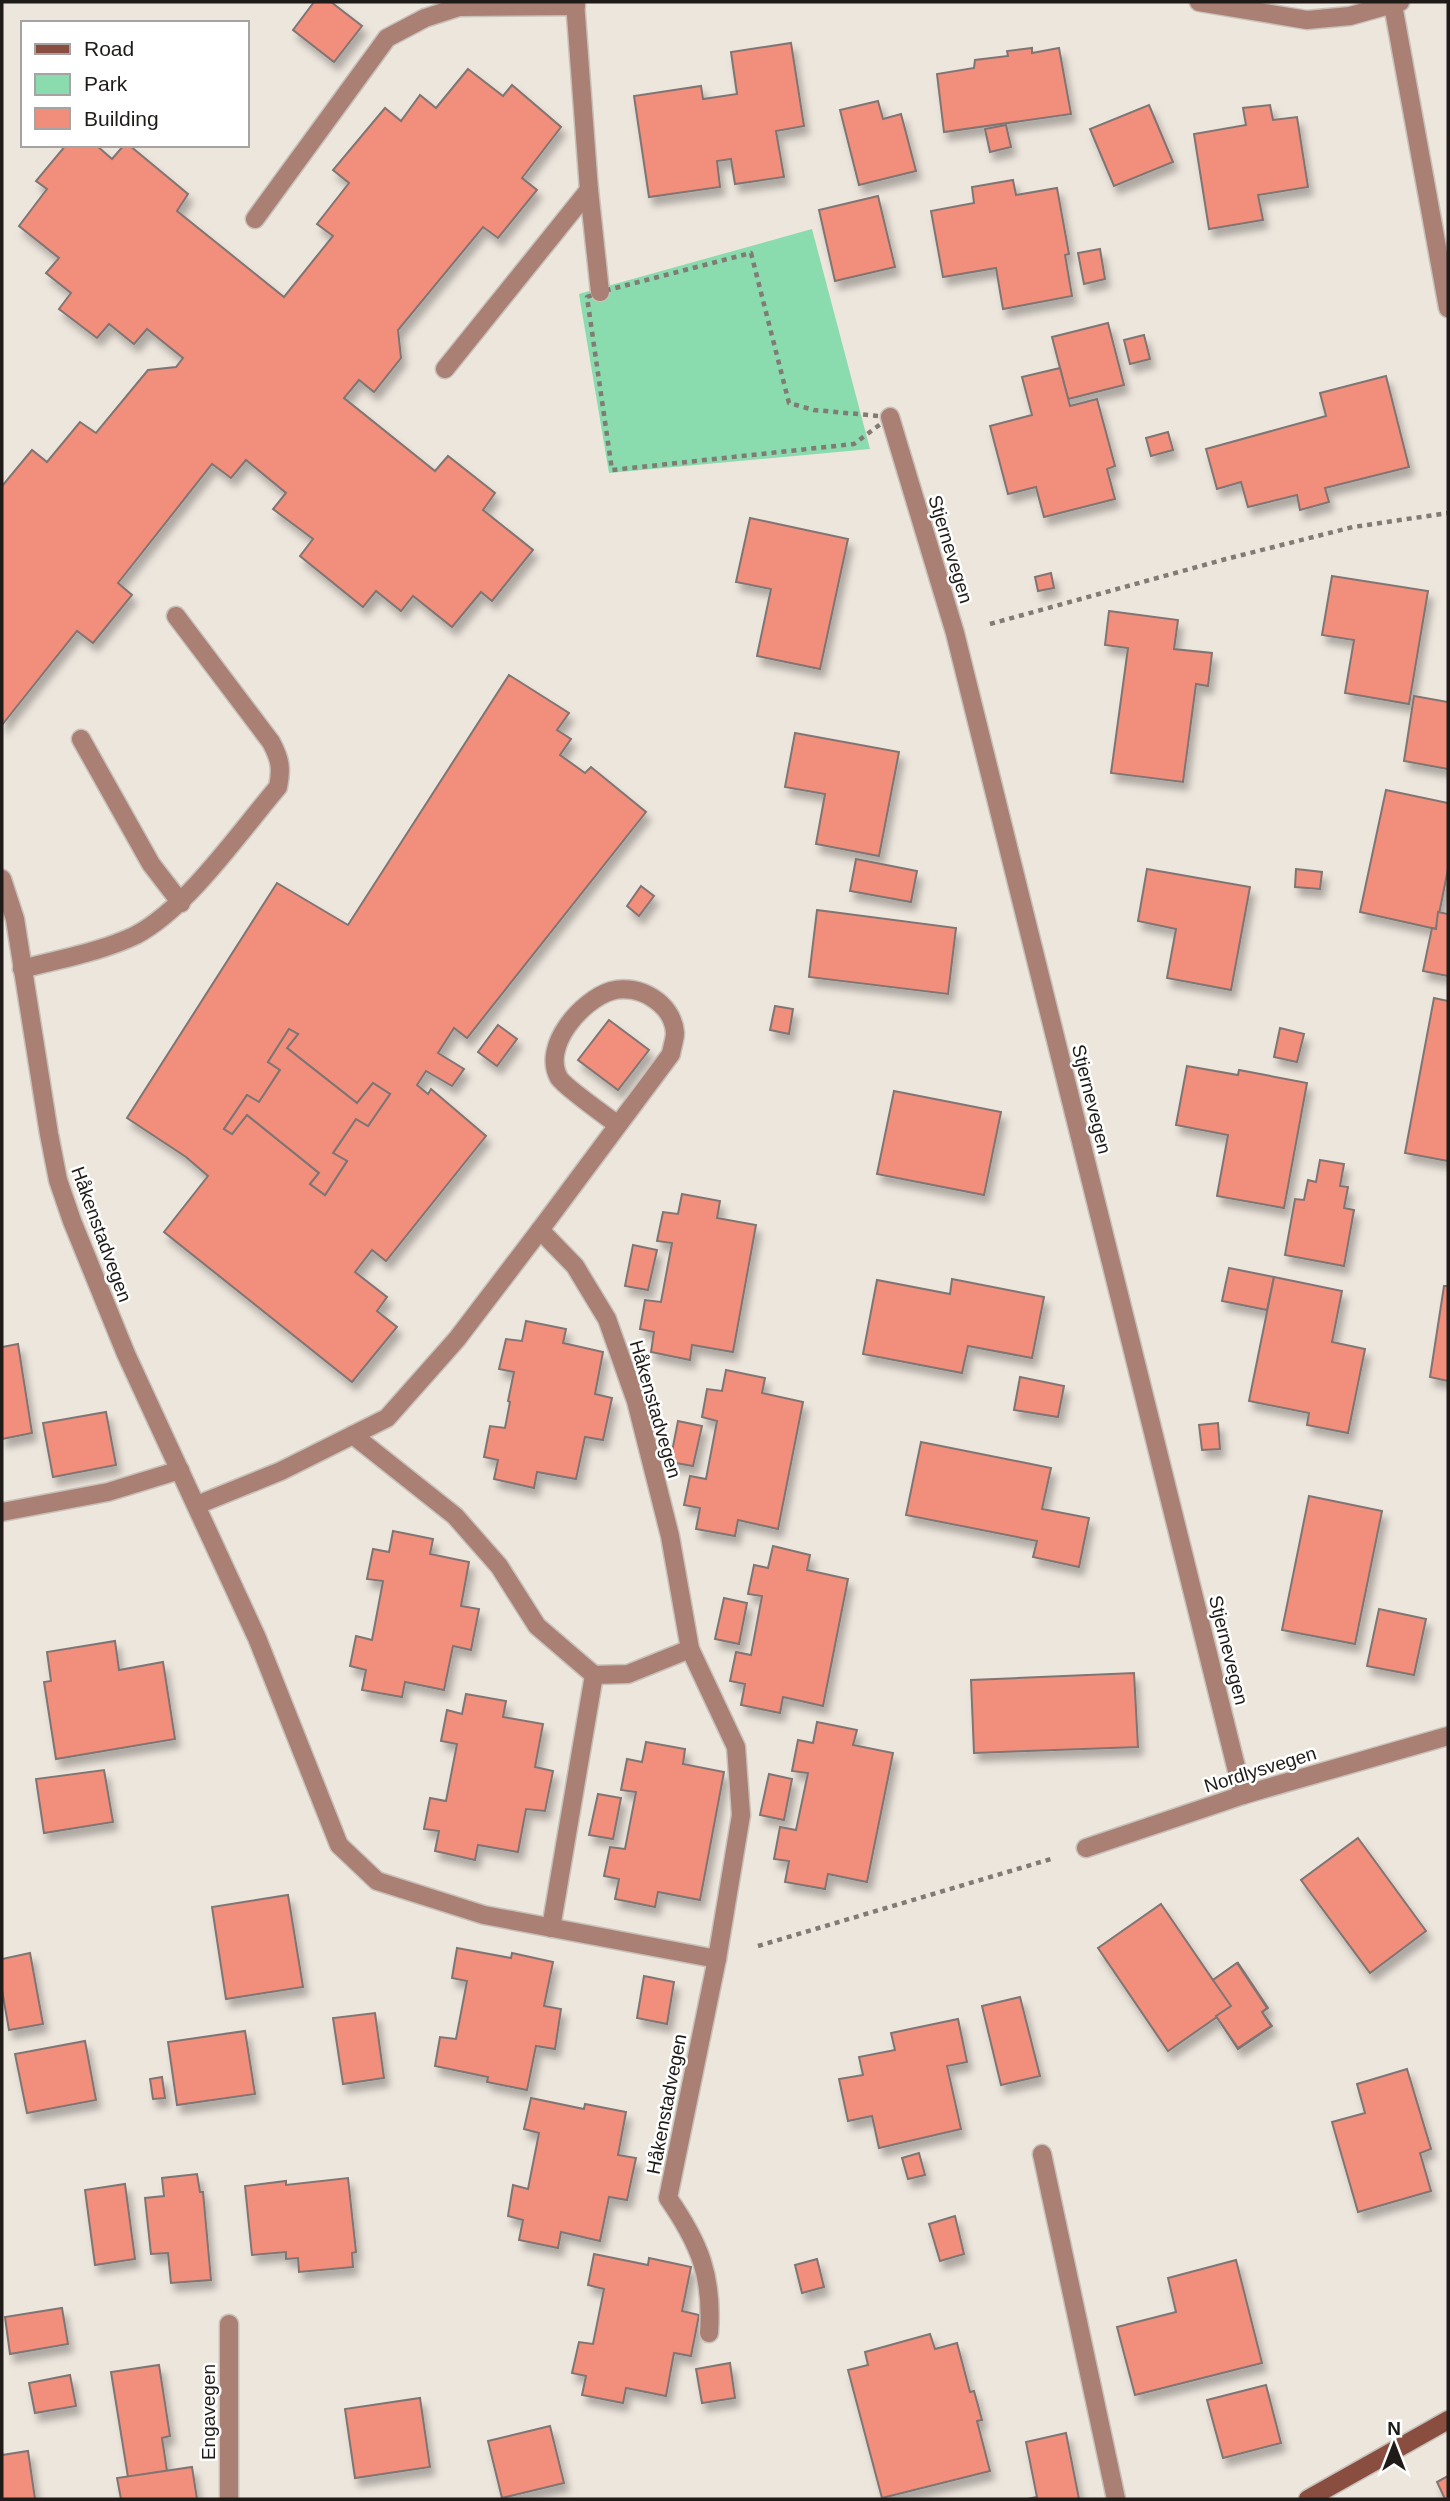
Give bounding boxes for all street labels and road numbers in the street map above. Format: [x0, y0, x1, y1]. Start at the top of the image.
street label: Stjernevegen [924, 493, 977, 606]
street label: Stjernevegen [1068, 1042, 1115, 1156]
street label: Håkenstadvegen [67, 1164, 136, 1305]
street label: Håkenstadvegen [626, 1338, 685, 1481]
street label: Stjernevegen [1205, 1593, 1252, 1707]
street label: Nordlysvegen [1202, 1742, 1319, 1797]
street label: Håkenstadvegen [643, 2032, 690, 2176]
street label: Engavegen [198, 2364, 219, 2460]

